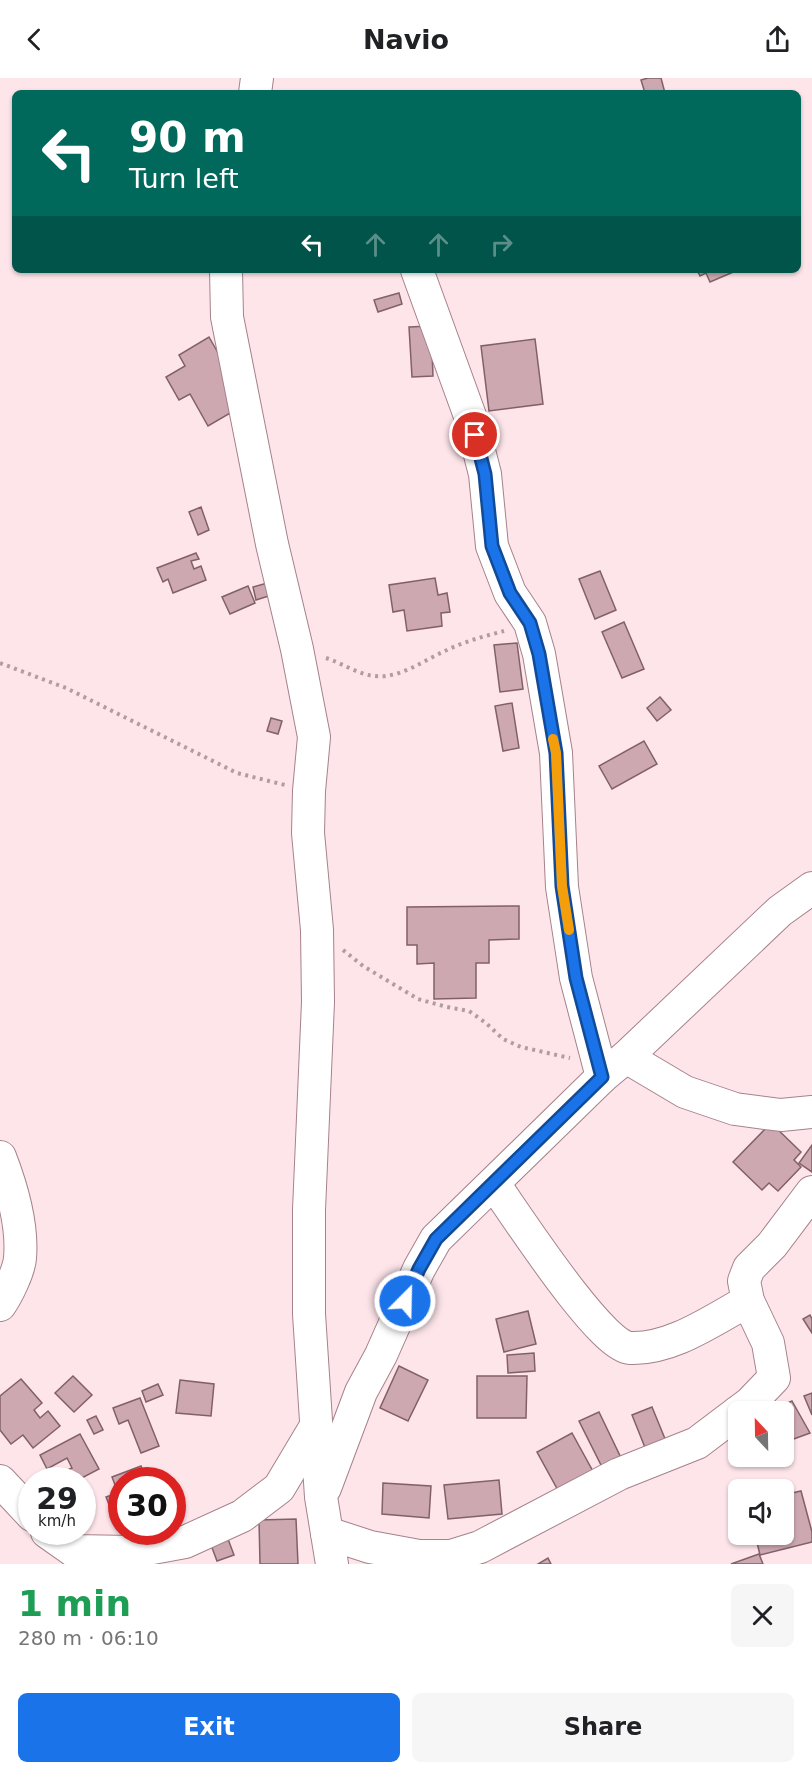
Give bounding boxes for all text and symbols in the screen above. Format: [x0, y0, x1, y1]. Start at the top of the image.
icon: back [18, 23, 51, 56]
icon: share [761, 23, 794, 56]
text: Navio [363, 24, 449, 55]
text: 90 m [129, 113, 246, 162]
icon: left [30, 114, 108, 192]
text: Turn left [129, 163, 239, 194]
icon: left [296, 228, 329, 261]
icon: ahead [359, 228, 392, 261]
icon: ahead [422, 228, 455, 261]
icon: right [485, 228, 518, 261]
pin [449, 409, 500, 460]
icon: arrive [458, 418, 491, 451]
position arrow [373, 1269, 437, 1333]
north arrow [728, 1401, 794, 1467]
map controls [728, 1401, 794, 1545]
speed limit sign: 30 [108, 1467, 186, 1545]
button: sound [728, 1479, 794, 1545]
text: 29 [36, 1481, 78, 1516]
text: km/h [38, 1512, 76, 1530]
text: 1 min [18, 1583, 131, 1624]
button: close [731, 1584, 794, 1647]
text: 280 m · 06:10 [18, 1626, 159, 1650]
button: Exit [18, 1693, 400, 1762]
button: Share [412, 1693, 794, 1762]

